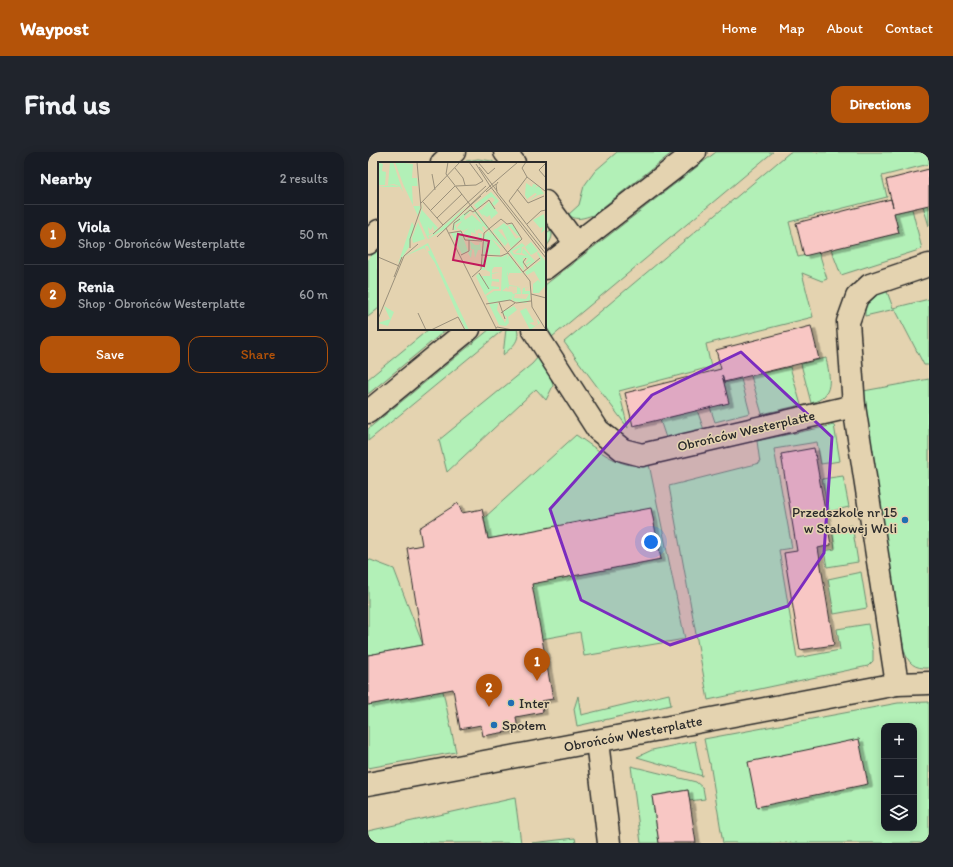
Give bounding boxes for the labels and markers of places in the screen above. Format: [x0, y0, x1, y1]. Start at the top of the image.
place label: Przedszkole nr 15 w Stalowej Woli [792, 504, 897, 537]
marker: Przedszkole nr 15 w Stalowej Woli [900, 515, 910, 525]
pin: 1 [524, 648, 550, 681]
pin: 2 [476, 674, 502, 707]
place label: Inter [519, 695, 550, 712]
marker: Inter [506, 698, 516, 708]
place label: Społem [502, 717, 547, 734]
marker: Społem [489, 720, 499, 730]

